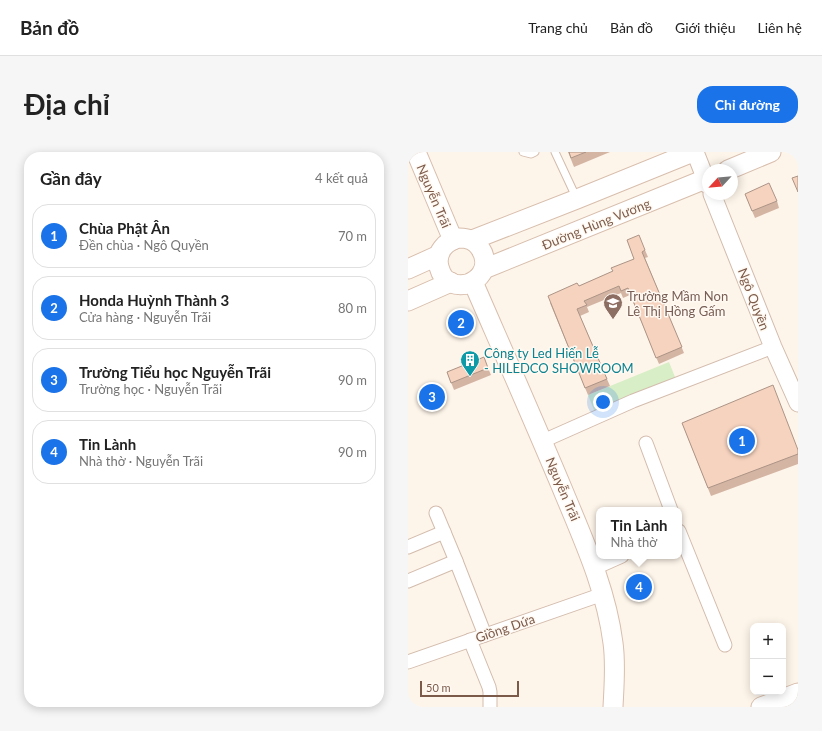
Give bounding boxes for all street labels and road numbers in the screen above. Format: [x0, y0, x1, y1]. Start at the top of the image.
street label: Nguyễn Trãi [413, 162, 455, 230]
street label: Đường Hùng Vương [539, 195, 653, 253]
street label: Ngô Quyền [735, 266, 773, 332]
street label: Nguyễn Trãi [542, 455, 584, 523]
street label: Giồng Dứa [473, 610, 537, 646]

